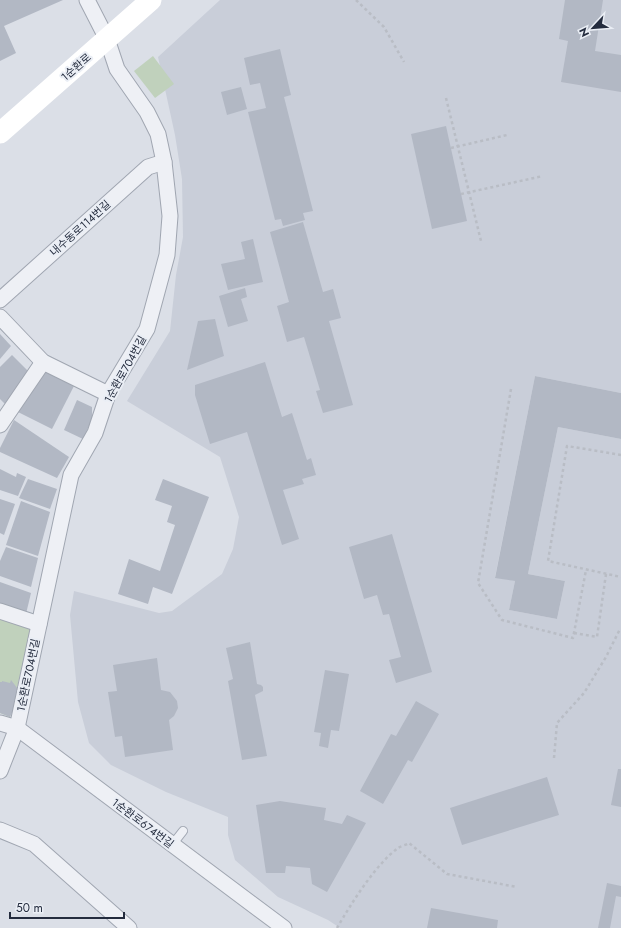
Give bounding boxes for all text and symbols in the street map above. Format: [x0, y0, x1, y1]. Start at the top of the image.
north arrow [573, 8, 613, 48]
text: N [575, 25, 593, 40]
street label: 1순환로 [57, 49, 95, 85]
street label: 내수동로114번길 [46, 196, 114, 260]
street label: 1순환로704번길 [100, 333, 150, 405]
street label: 1순환로704번길 [12, 637, 44, 713]
street label: 1순환로674번길 [109, 794, 177, 852]
scale bar [10, 894, 124, 920]
text: 50 m [16, 899, 43, 917]

